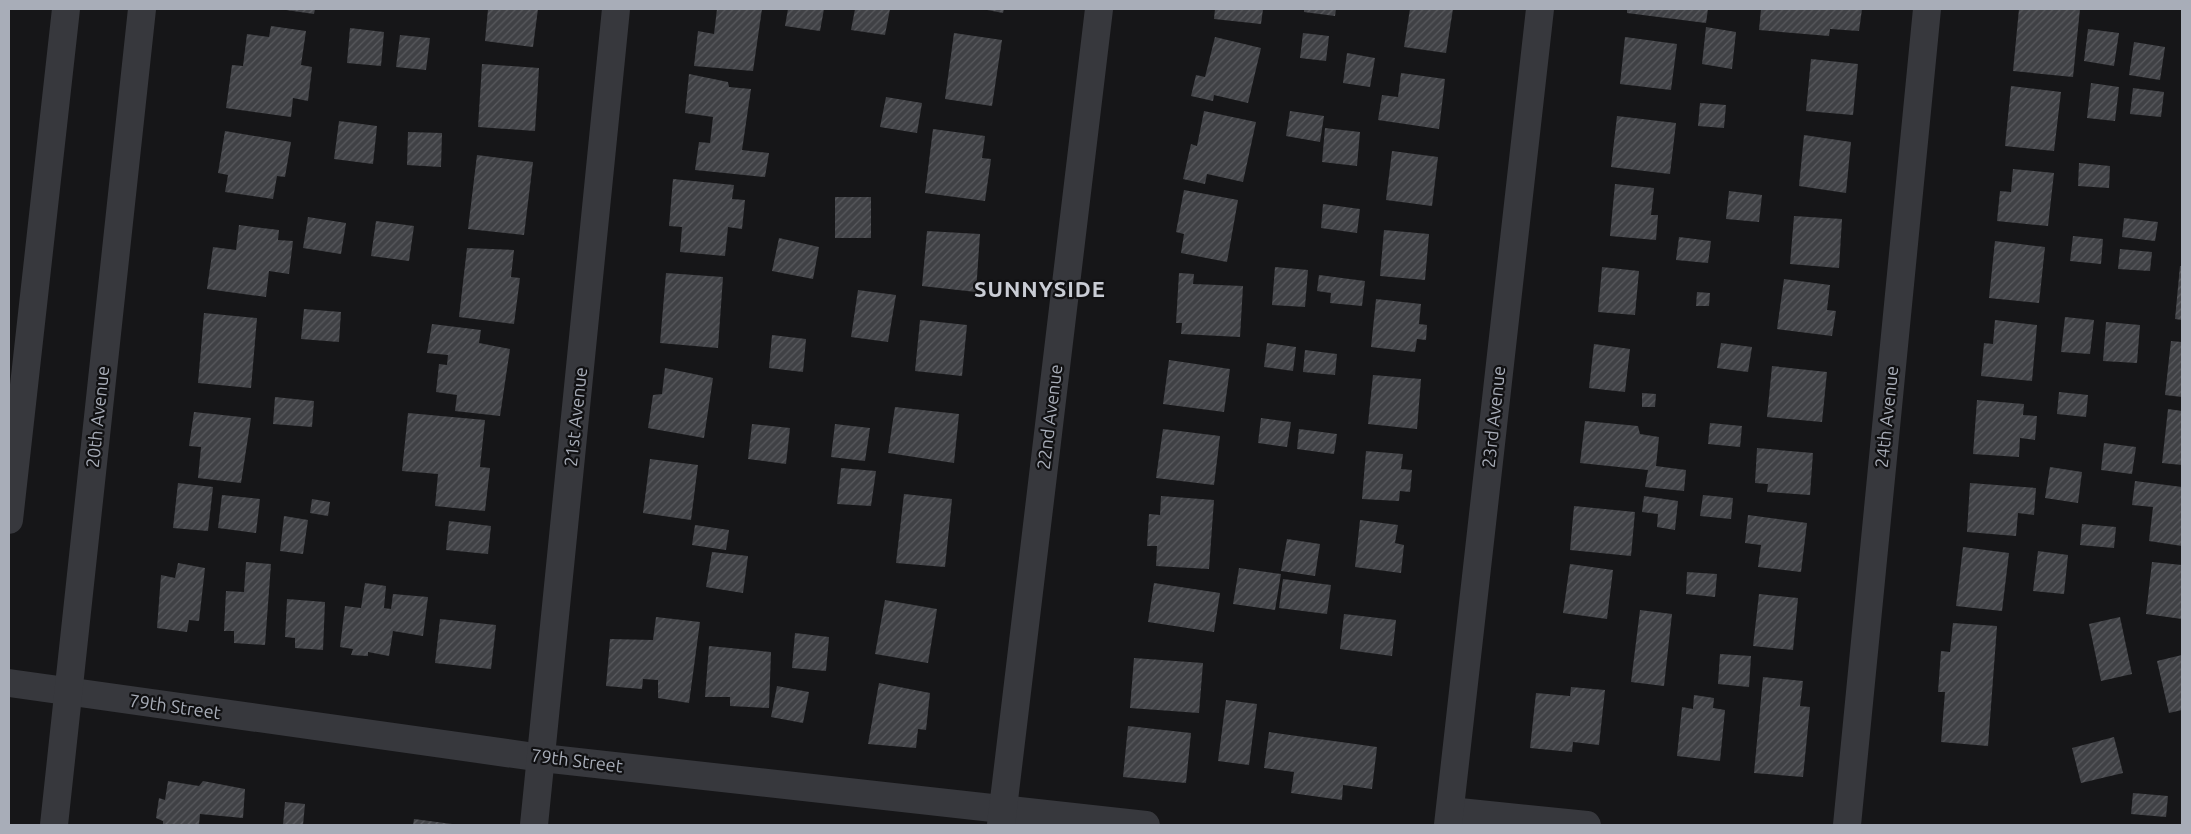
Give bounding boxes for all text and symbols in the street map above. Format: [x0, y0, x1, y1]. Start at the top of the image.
district label: SUNNYSIDE [974, 276, 1106, 301]
street label: 22nd Avenue [1033, 363, 1065, 471]
street label: 20th Avenue [82, 365, 112, 469]
street label: 23rd Avenue [1478, 365, 1508, 469]
street label: 24th Avenue [1871, 365, 1901, 469]
street label: 21st Avenue [560, 366, 590, 468]
street label: 79th Street [128, 690, 222, 722]
street label: 79th Street [530, 744, 624, 776]

